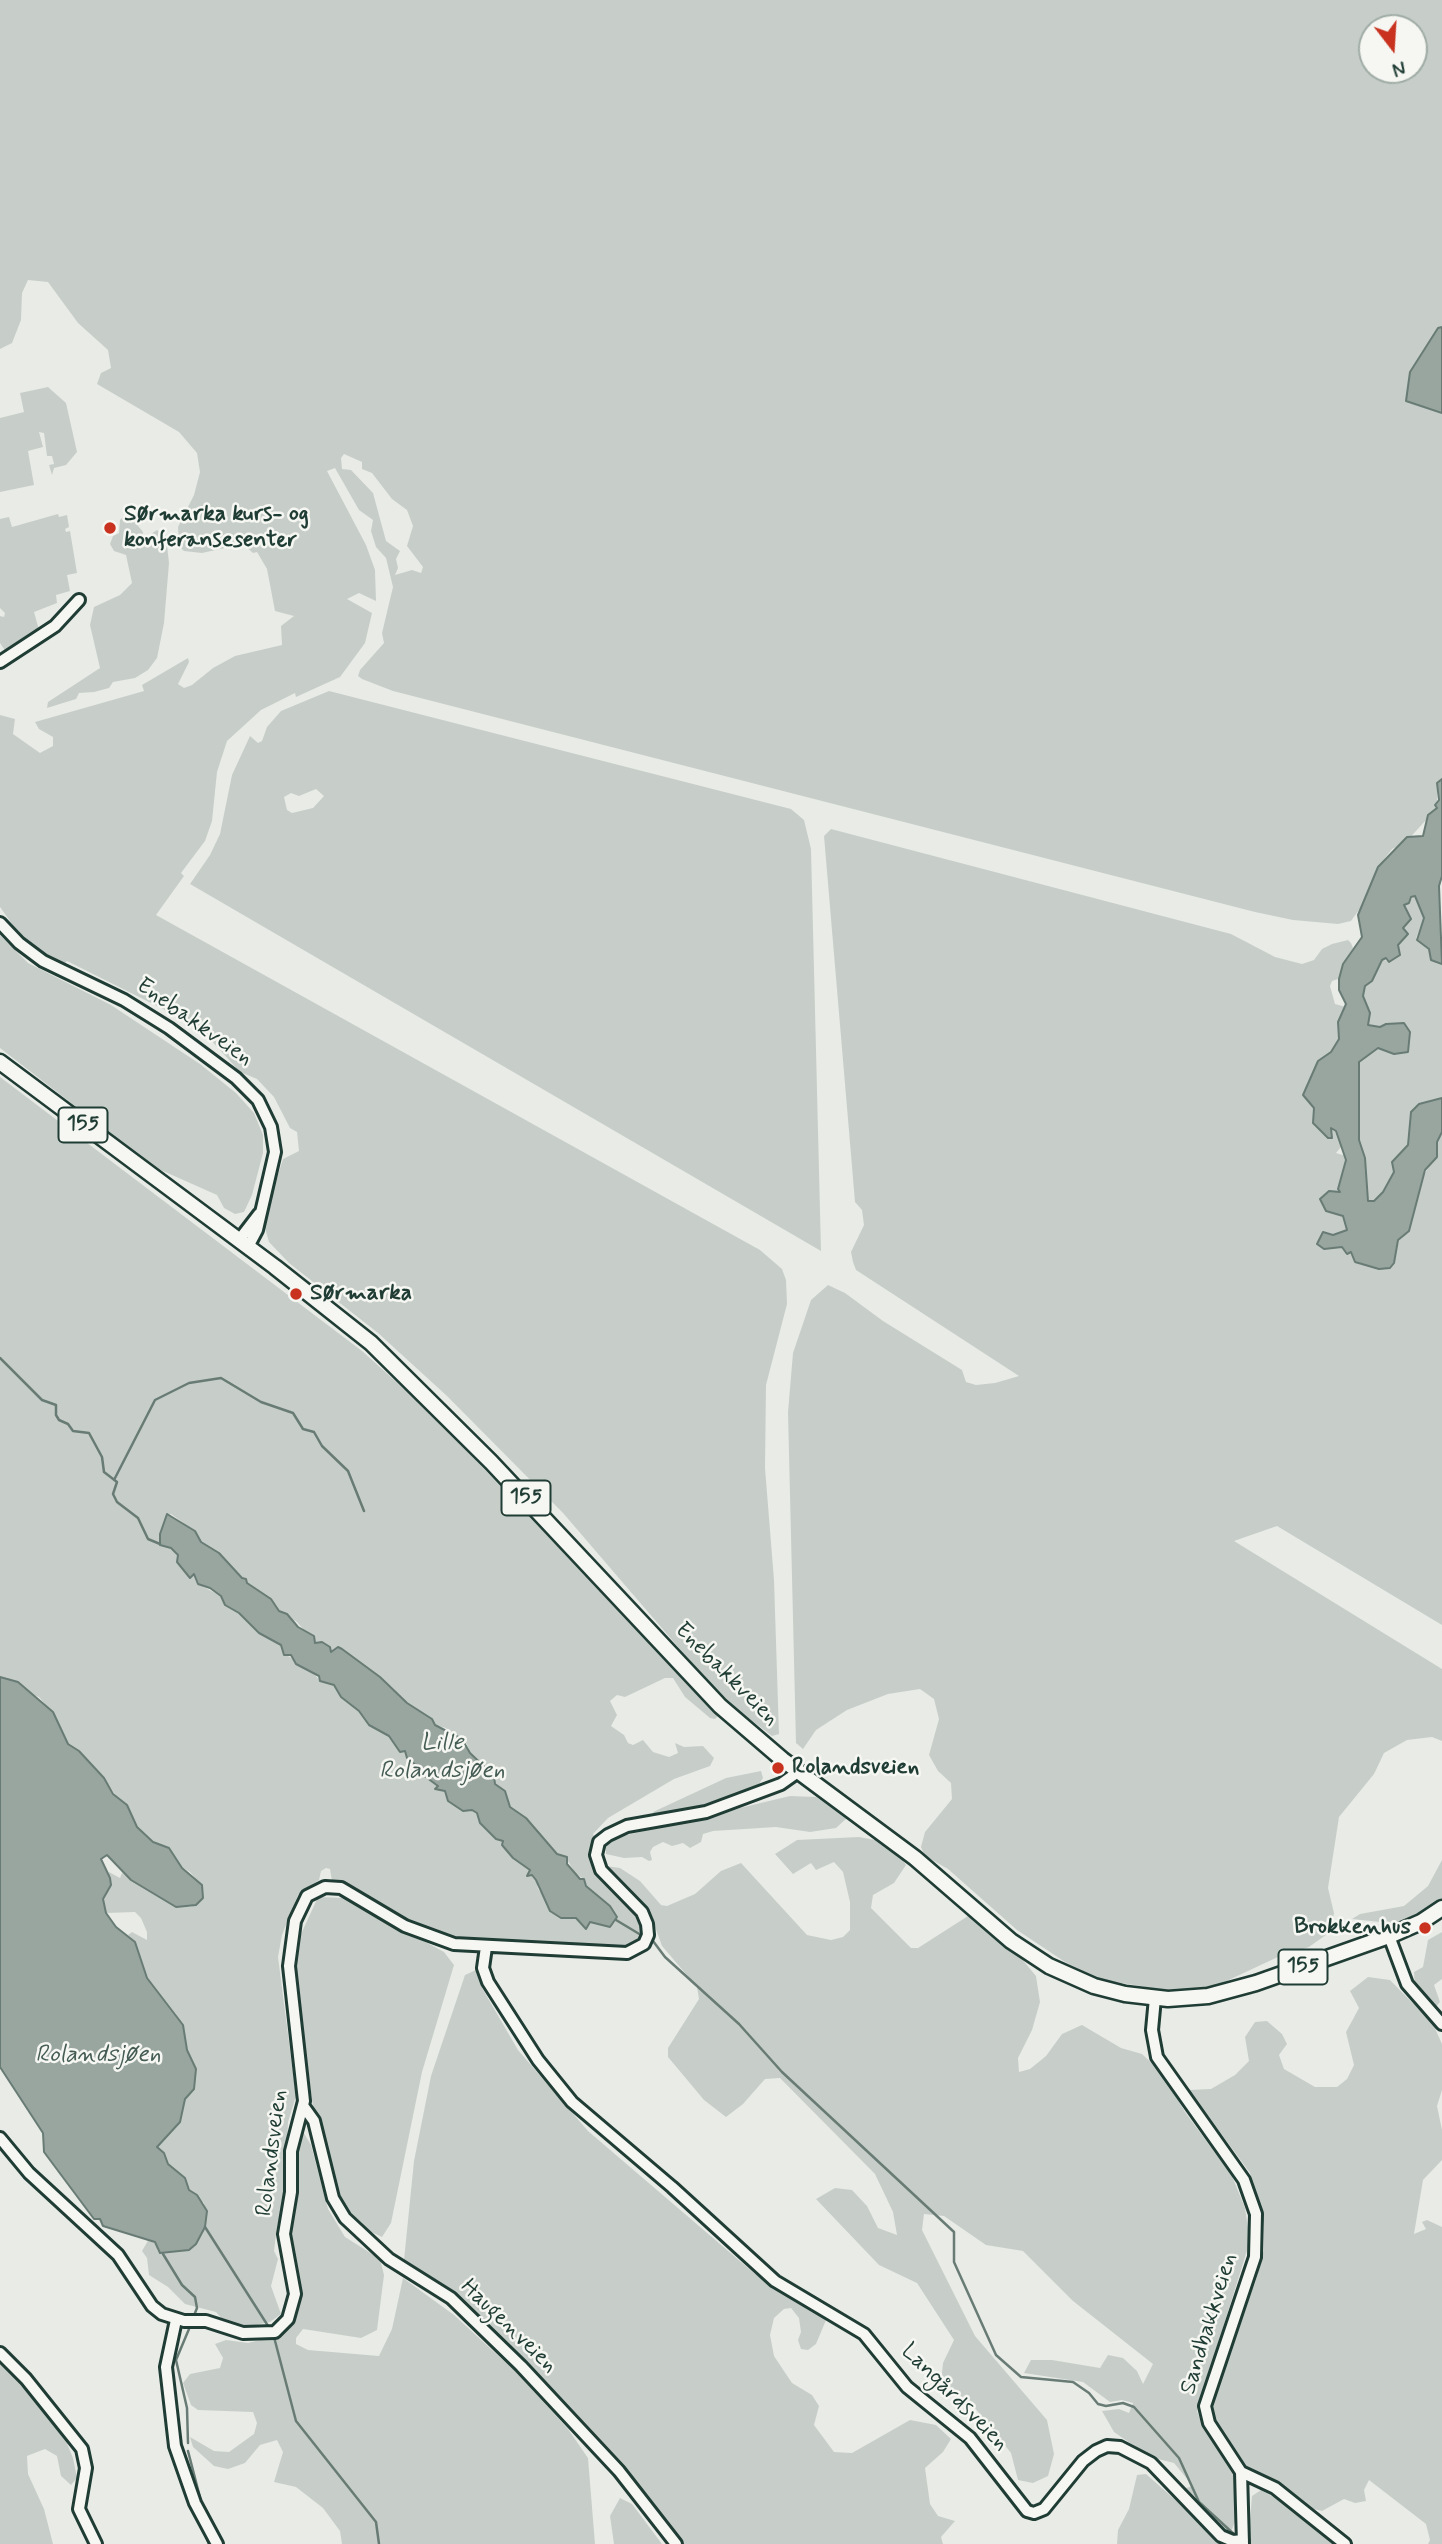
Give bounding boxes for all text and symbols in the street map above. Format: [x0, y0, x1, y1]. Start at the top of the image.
north arrow [1358, 14, 1428, 84]
text: N [1389, 54, 1408, 81]
place label: Sørmarka kurs- og konferansesenter [124, 501, 309, 555]
marker: Sørmarka kurs- og konferansesenter [102, 520, 118, 536]
street label: Enebakkveien [130, 973, 258, 1073]
road number: 155 [58, 1108, 108, 1142]
place label: Sørmarka [310, 1280, 412, 1308]
marker: Sørmarka [288, 1286, 304, 1302]
road number: 155 [502, 1480, 550, 1516]
street label: Enebakkveien [668, 1617, 784, 1733]
water label: Lille Rolandsjøen [379, 1730, 505, 1786]
place label: Rolandsveien [792, 1754, 919, 1782]
marker: Rolandsveien [770, 1760, 786, 1776]
place label: Brokkenhus [1294, 1914, 1411, 1942]
marker: Brokkenhus [1417, 1920, 1433, 1936]
road number: 155 [1278, 1950, 1328, 1984]
water label: Rolandsjøen [35, 2042, 161, 2070]
street label: Rolandsveien [252, 2088, 294, 2218]
street label: Sandbakkveien [1175, 2250, 1245, 2398]
street label: Haugenveien [454, 2274, 562, 2380]
street label: Langårdsveien [894, 2338, 1014, 2458]

